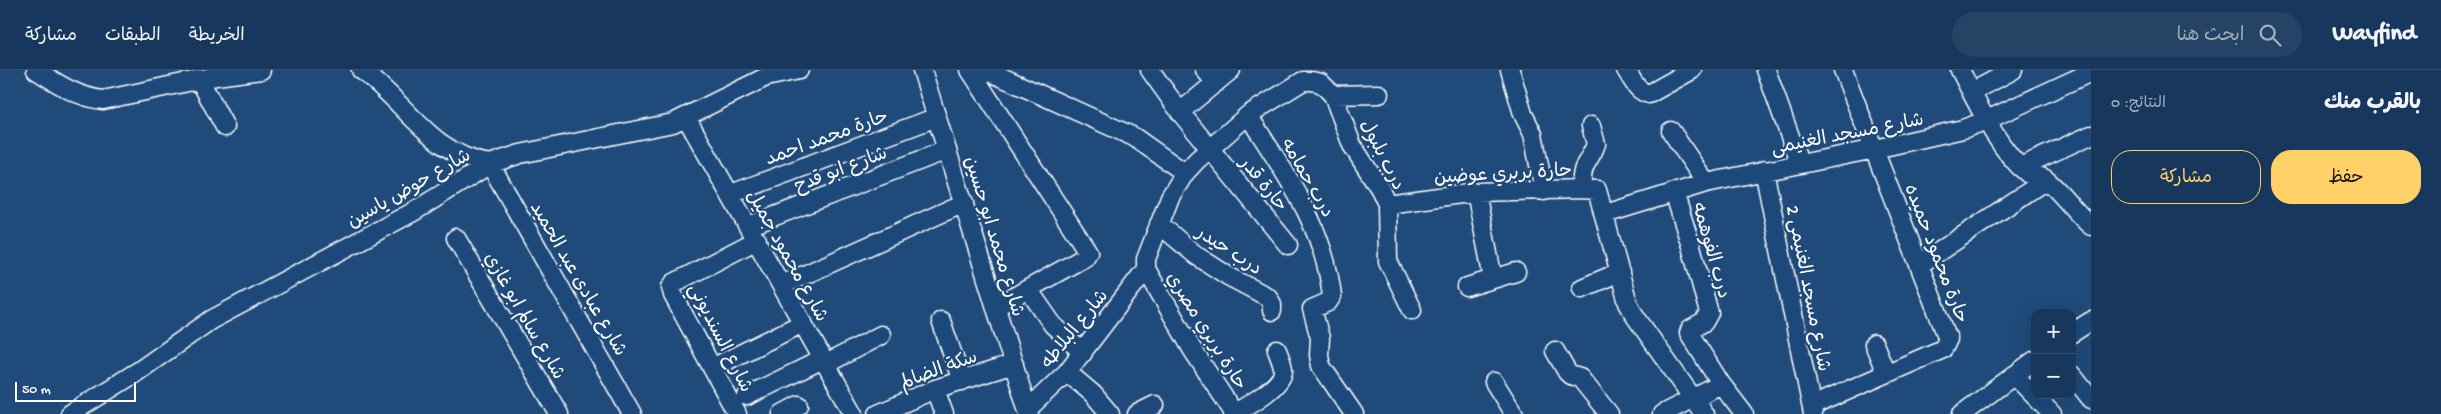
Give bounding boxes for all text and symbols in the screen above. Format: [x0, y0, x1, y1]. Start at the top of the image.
search box [1952, 12, 2302, 57]
text: Wayfind [2332, 20, 2416, 49]
icon: search [2256, 21, 2284, 49]
text: ابحث هنا [2176, 25, 2244, 48]
text: مشاركة [25, 26, 77, 47]
text: الطبقات [105, 26, 161, 47]
text: الخريطة [189, 26, 245, 47]
text: بالقرب منك [2324, 92, 2421, 117]
text: النتائج: 0 [2111, 95, 2166, 114]
street label: حارة محمد احمد [762, 106, 892, 172]
street label: شارع مسجد الغنيمى [1769, 109, 1926, 162]
street label: درب بلبول [1353, 116, 1409, 195]
street label: درب حمامه [1274, 135, 1338, 222]
street label: شارع ابو قدح [791, 143, 891, 200]
street label: شارع حوض ياسين [344, 145, 476, 235]
button: مشاركة [2111, 150, 2261, 204]
button: حفظ [2271, 150, 2421, 204]
street label: حارة قدر [1232, 151, 1291, 217]
street label: شارع محمد ابو حسين [957, 154, 1028, 320]
street label: حارة بربري عوضين [1434, 160, 1573, 191]
street label: حارة محمود حميده [1898, 181, 1972, 327]
street label: شارع محمود جميل [740, 187, 832, 327]
street label: شارع عبادى عبد الحميد [523, 198, 631, 361]
street label: درب الفوهمه [1685, 200, 1734, 301]
street label: شارع مسجد الغنيمى 2 [1779, 204, 1834, 374]
street label: درب حيدر [1189, 221, 1265, 282]
street label: شارع سالم ابو غازي [477, 249, 569, 385]
street label: حارة بربري مصري [1160, 269, 1251, 395]
street label: شارع السنديوني [680, 280, 756, 398]
street label: شارع البلاطه [1037, 286, 1115, 375]
map controls [2031, 309, 2076, 399]
button: + [2031, 309, 2076, 354]
street label: سكة الضالم [897, 347, 981, 396]
button: − [2031, 354, 2076, 399]
scale bar [15, 379, 136, 402]
text: 50 m [22, 382, 51, 399]

